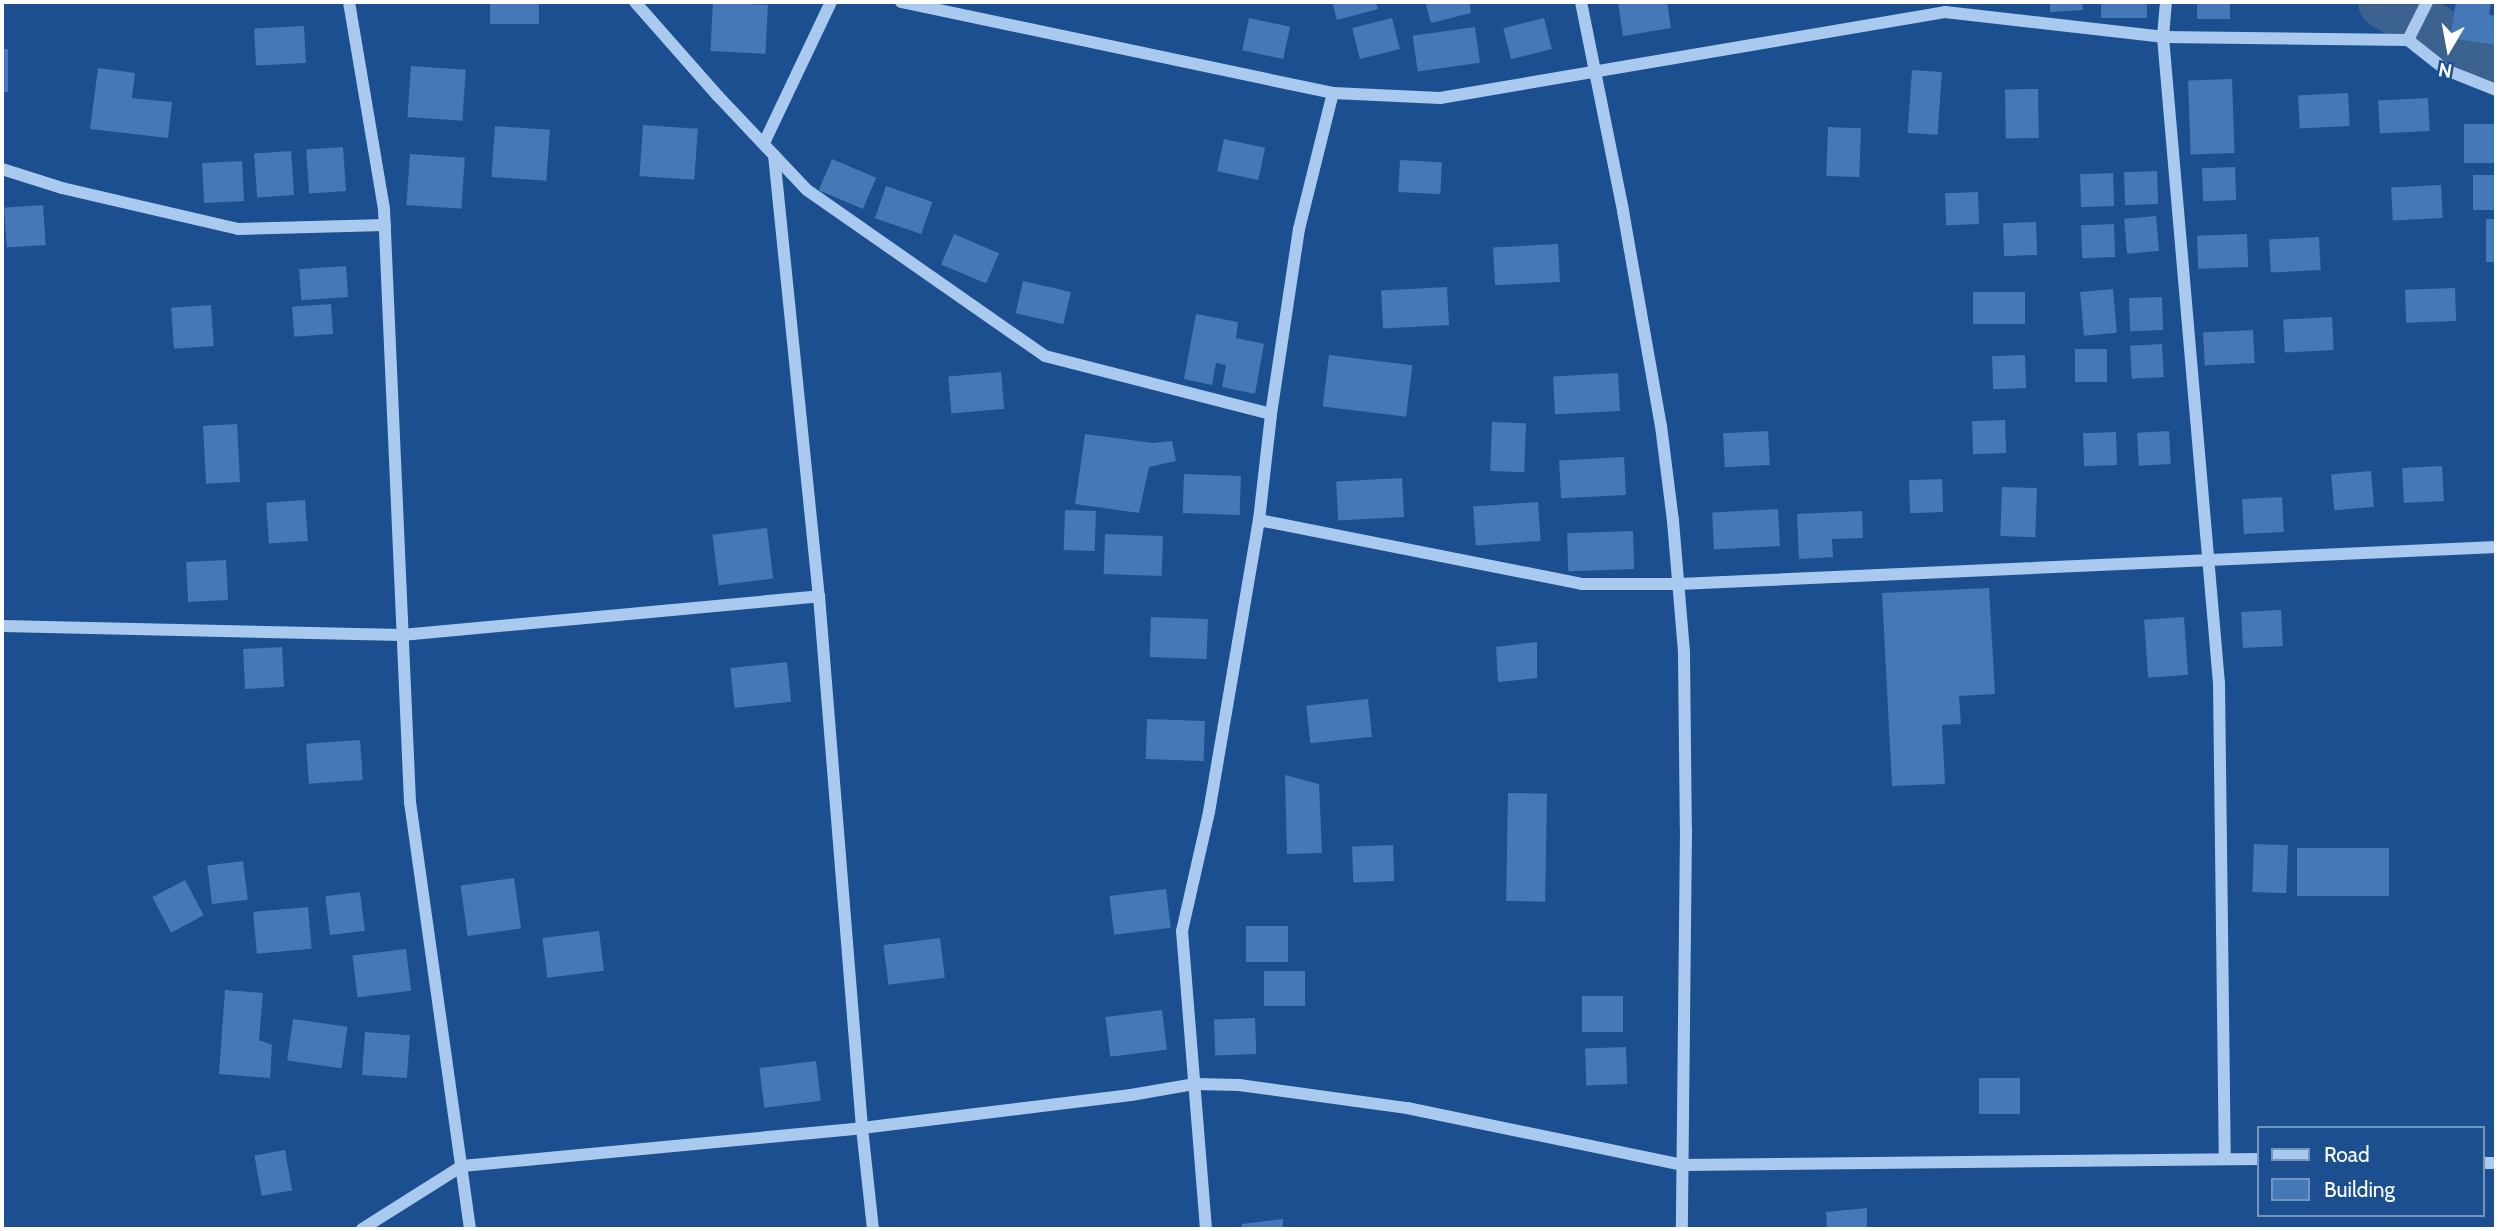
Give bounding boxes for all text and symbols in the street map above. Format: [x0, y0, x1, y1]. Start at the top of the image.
north arrow [2414, 14, 2484, 84]
text: N [2437, 58, 2454, 83]
legend [2256, 1126, 2484, 1217]
text: Road [2324, 1142, 2370, 1167]
text: Building [2324, 1177, 2395, 1202]

